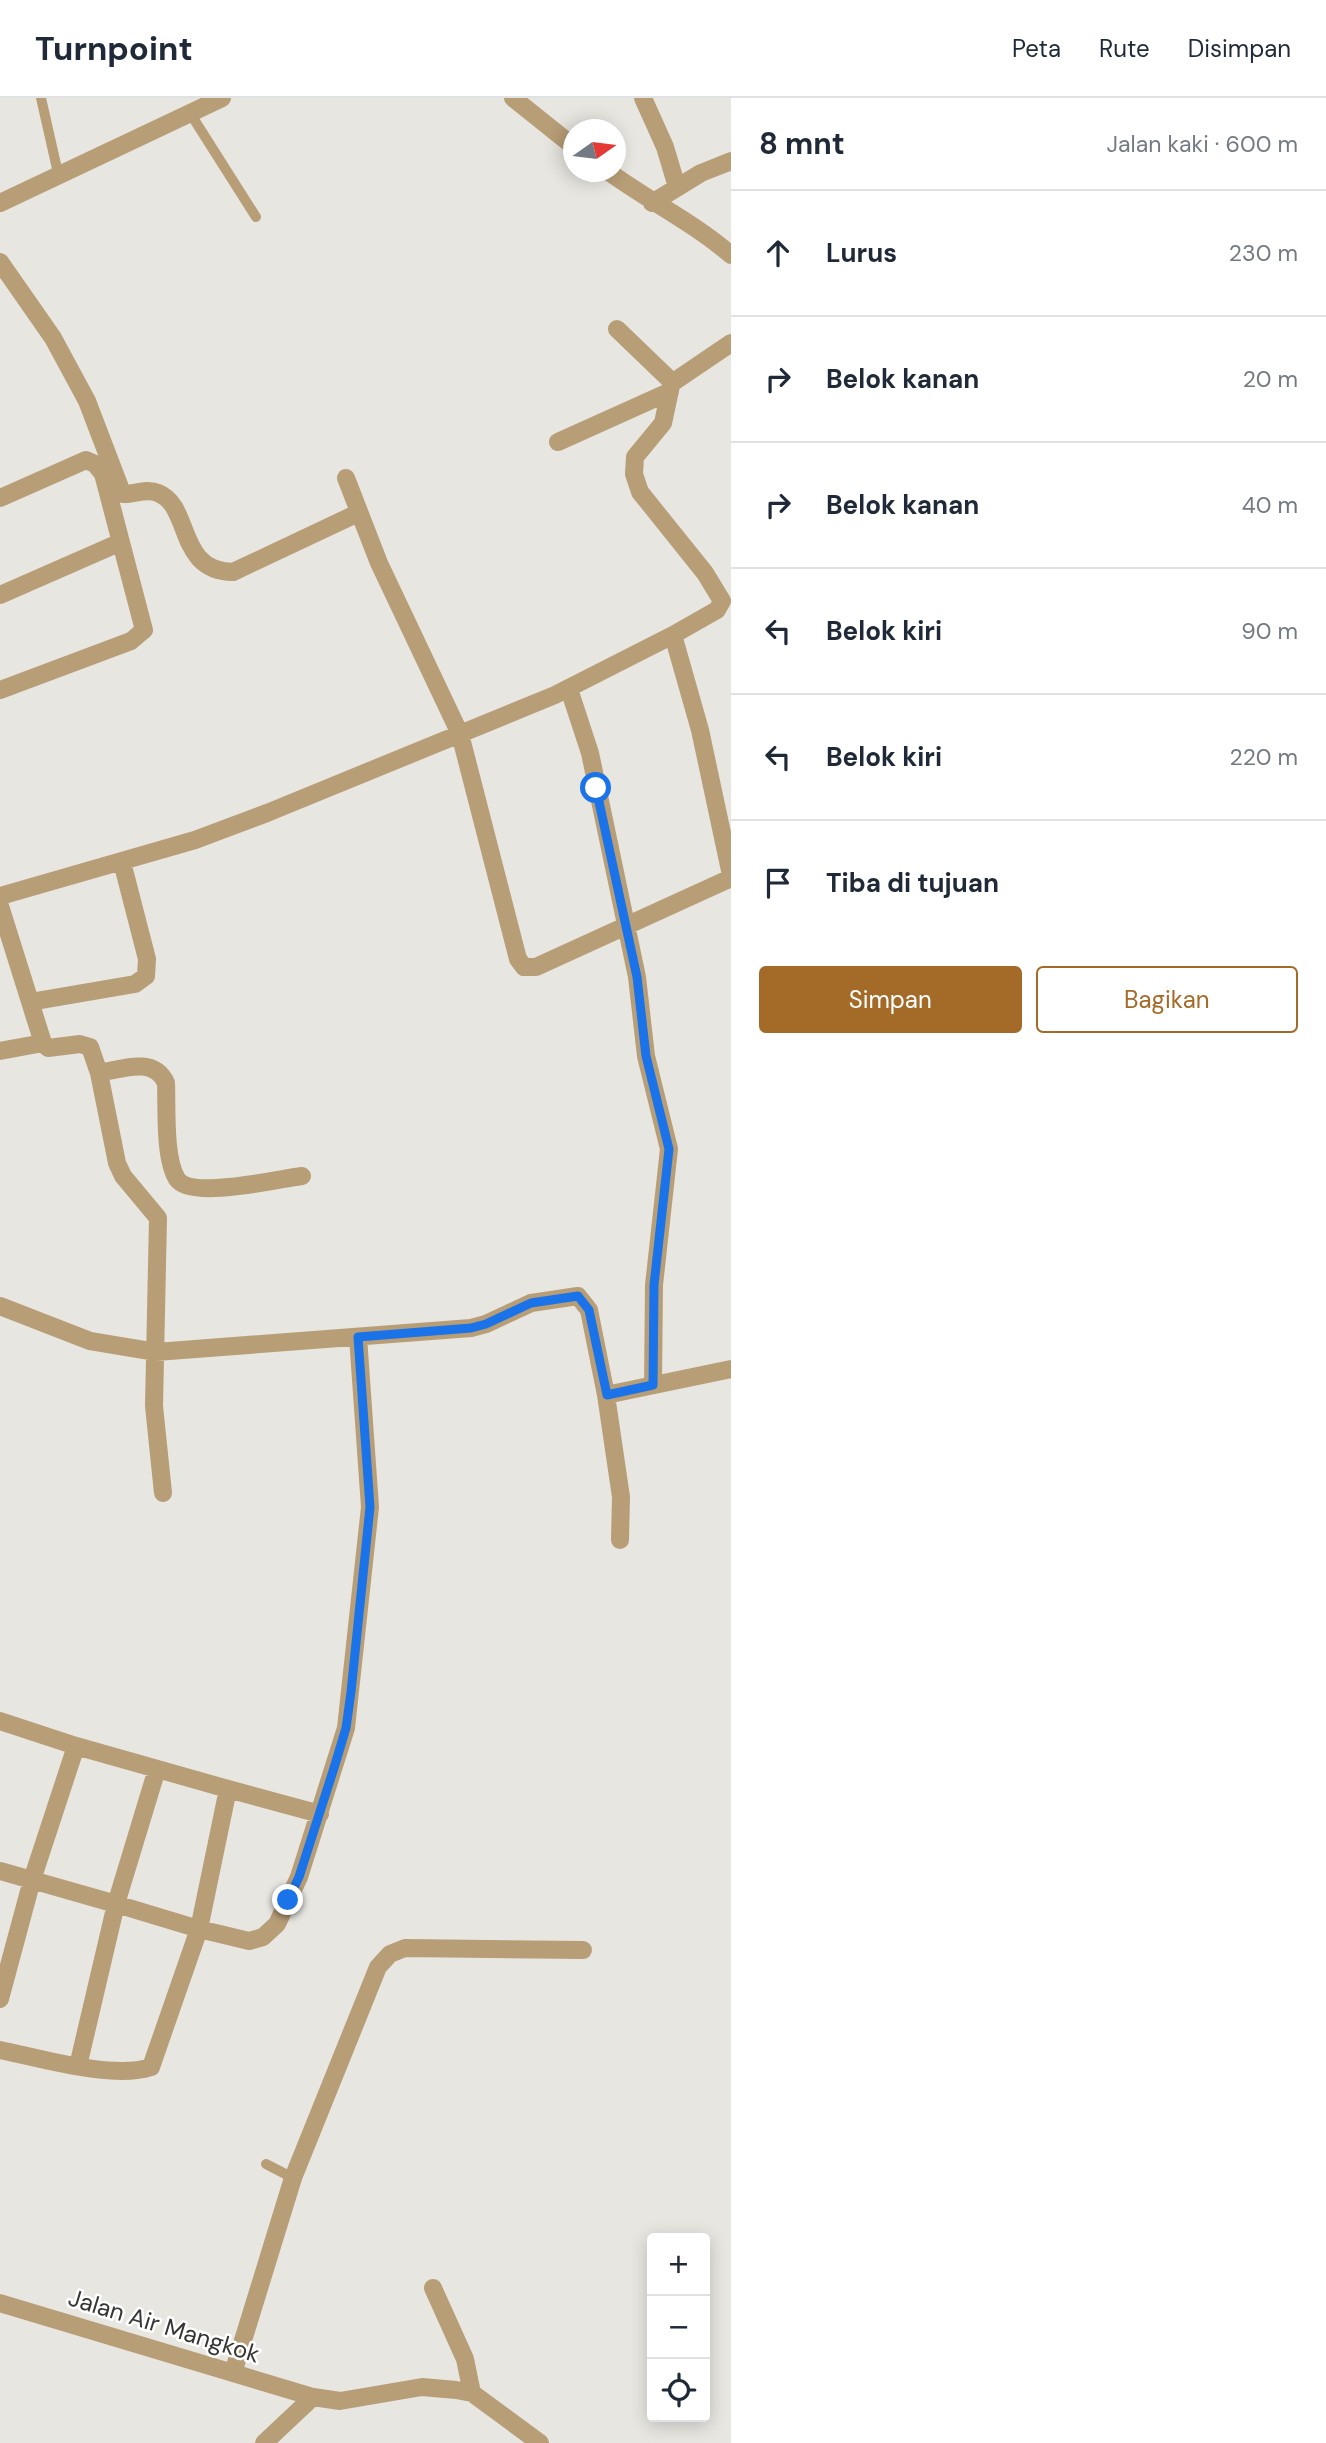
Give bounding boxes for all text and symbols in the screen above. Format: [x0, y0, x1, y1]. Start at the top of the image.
text: Turnpoint [35, 27, 193, 70]
text: Peta [1012, 33, 1061, 64]
text: Rute [1099, 33, 1150, 64]
text: Disimpan [1188, 33, 1291, 64]
north arrow [563, 119, 626, 182]
text: 8 mnt [759, 124, 845, 163]
text: Jalan kaki · 600 m [1107, 129, 1298, 159]
icon: ahead [759, 234, 797, 272]
text: Lurus [826, 236, 897, 270]
text: 230 m [1229, 238, 1298, 268]
icon: right [759, 360, 797, 398]
text: Belok kanan [826, 362, 979, 396]
text: 20 m [1243, 364, 1298, 394]
icon: right [759, 486, 797, 524]
text: Belok kanan [826, 488, 979, 522]
text: 40 m [1242, 490, 1298, 520]
icon: left [759, 612, 797, 650]
text: Belok kiri [826, 614, 942, 648]
text: 90 m [1241, 616, 1298, 646]
icon: left [759, 738, 797, 776]
text: Belok kiri [826, 740, 942, 774]
text: 220 m [1229, 742, 1298, 772]
route start [580, 772, 611, 803]
icon: arrive [759, 864, 797, 902]
text: Tiba di tujuan [826, 866, 999, 900]
button: Simpan [759, 966, 1022, 1033]
button: Bagikan [1036, 966, 1298, 1033]
route end [272, 1884, 303, 1915]
map controls [647, 2233, 710, 2422]
button: + [647, 2233, 710, 2296]
street label: Jalan Air Mangkok [65, 2282, 264, 2369]
button: − [647, 2296, 710, 2359]
button: locate [647, 2359, 710, 2422]

